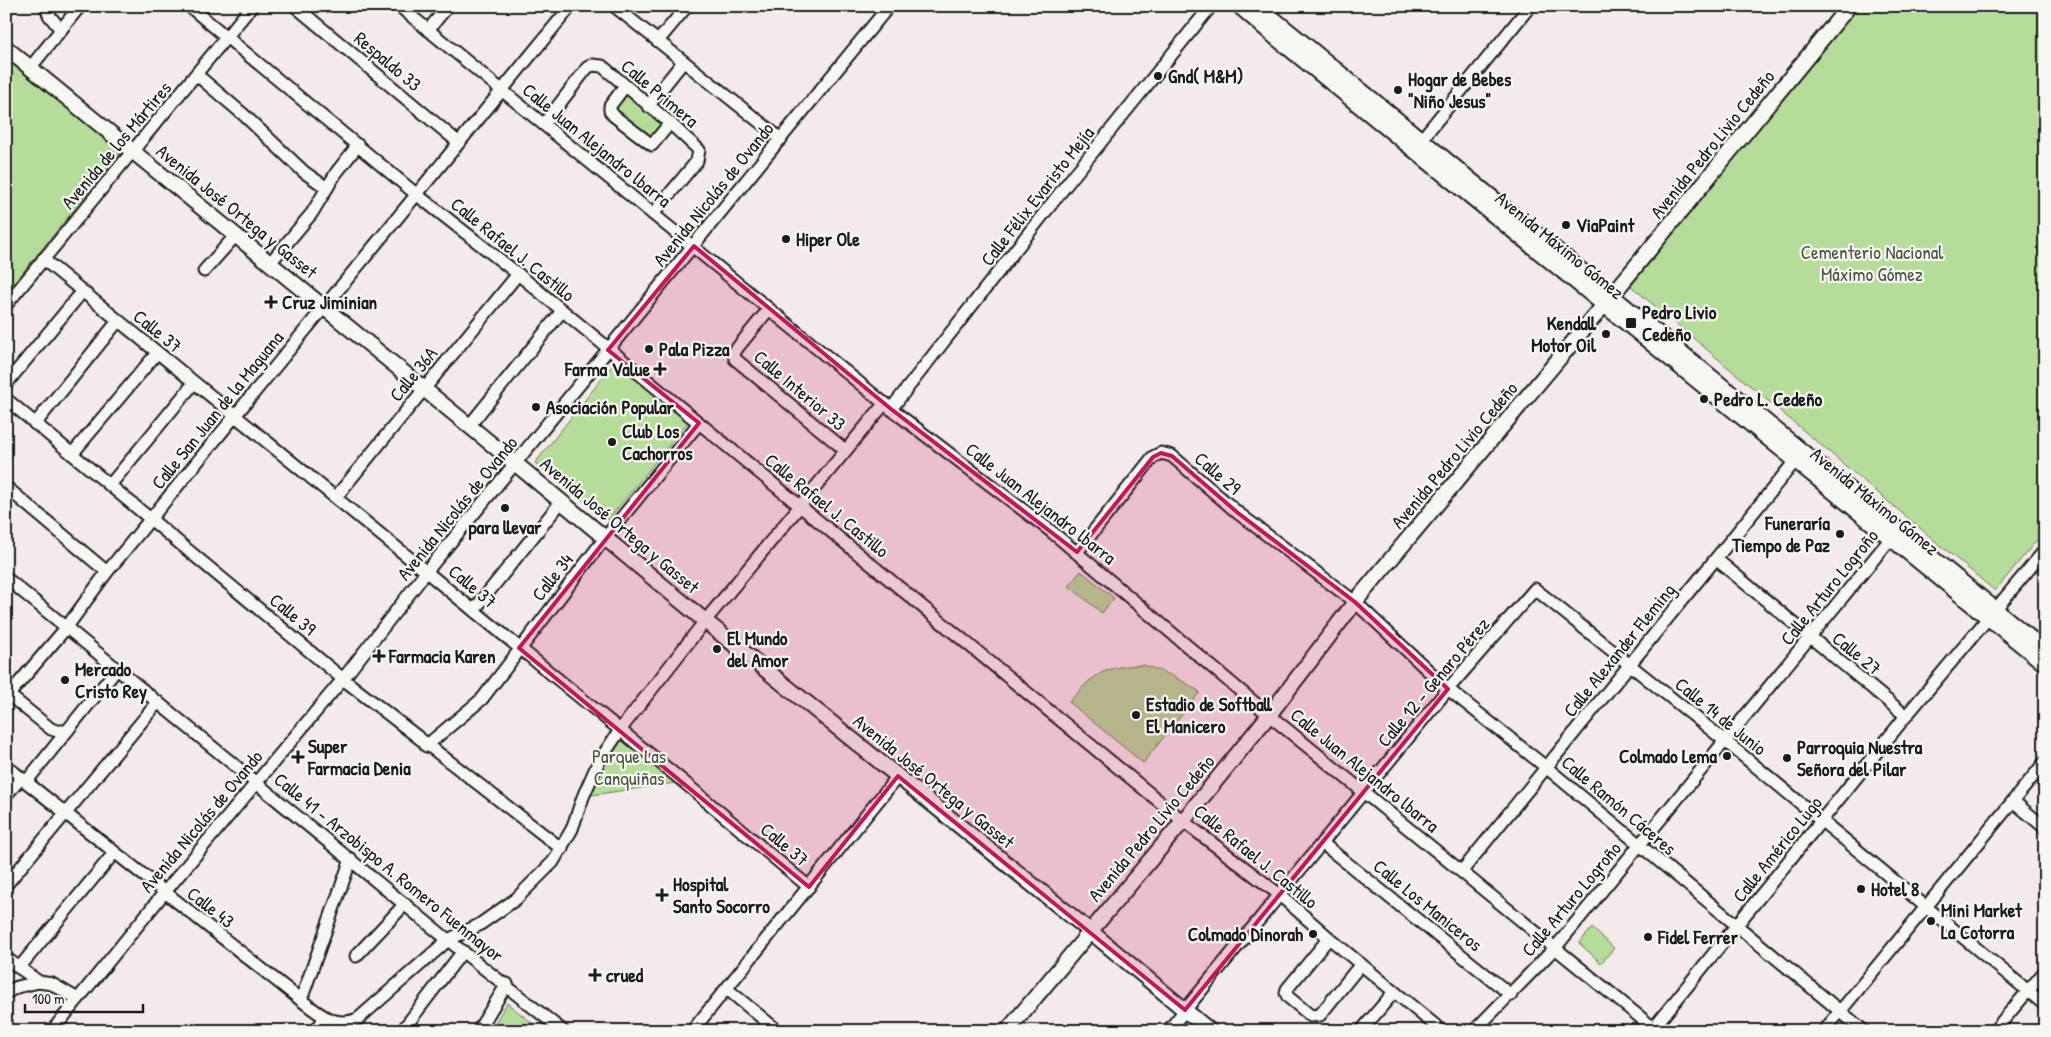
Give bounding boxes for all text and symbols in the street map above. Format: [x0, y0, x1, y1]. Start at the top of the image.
street label: Respaldo 33 [349, 25, 427, 97]
street label: Calle Primera [616, 53, 705, 134]
place label: Gnd( M&M) [1168, 63, 1243, 89]
street label: Avenida Pedro Livio Cedeño [1644, 64, 1780, 224]
place label: Hogar de Bebes "Niño Jesus" [1408, 66, 1512, 114]
marker: Gnd( M&M) [1152, 70, 1164, 82]
street label: Avenida de los Mártires [55, 76, 177, 214]
street label: Calle Juan Alejandro lbarra [517, 77, 677, 214]
marker: Hogar de Bebes "Niño Jesus" [1392, 84, 1404, 96]
street label: Avenida Nicolás de Ovando [647, 116, 780, 272]
street label: Calle Félix Evaristo Mejía [974, 120, 1100, 271]
street label: Avenida José Ortega y Gasset [151, 138, 323, 284]
street label: Avenida Máximo Gómez [1490, 185, 1630, 305]
street label: Calle Rafael J. Castillo [446, 191, 581, 307]
place label: ViaPaint [1576, 212, 1636, 238]
marker: ViaPaint [1560, 219, 1572, 231]
place label: Hiper Ole [796, 226, 860, 253]
marker: Hiper Ole [780, 233, 792, 245]
park label: Cementerio Nacional Máximo Gómez [1801, 239, 1944, 287]
place label: Cruz Jiminian [282, 289, 378, 315]
marker: Cruz Jiminian [264, 295, 278, 309]
place label: Pedro Livio Cedeño [1642, 299, 1717, 347]
street label: Calle 37 [128, 303, 188, 359]
place label: Kendall Motor Oil [1531, 310, 1597, 358]
marker: Pedro Livio Cedeño [1624, 316, 1638, 330]
street label: Calle San Juan de la Maguana [145, 325, 289, 495]
marker: Kendall Motor Oil [1600, 328, 1612, 340]
place label: Pala Pizza [659, 336, 730, 362]
street label: Calle 36A [383, 341, 443, 407]
marker: Pala Pizza [643, 343, 655, 355]
street label: Calle Interior 33 [748, 344, 852, 436]
place label: Farma Value [564, 356, 650, 382]
marker: Farma Value [654, 363, 666, 375]
street label: Avenida Pedro Livio Cedeño [1385, 376, 1523, 534]
place label: Pedro L. Cedeño [1714, 386, 1822, 412]
marker: Pedro L. Cedeño [1698, 393, 1710, 405]
place label: Asociación Popular [546, 394, 675, 421]
marker: Asociación Popular [530, 401, 542, 413]
place label: Club Los Cachorros [622, 418, 693, 466]
street label: Avenida Nicolás de Ovando [391, 430, 524, 586]
marker: Club Los Cachorros [606, 436, 618, 448]
street label: Calle Juan Alejandro lbarra [960, 436, 1122, 570]
street label: Avenida Máximo Gómez [1805, 441, 1945, 561]
street label: Calle 29 [1189, 446, 1247, 500]
street label: Calle Rafael J. Castillo [760, 447, 895, 563]
street label: Avenida José Ortega y Gasset [535, 451, 705, 600]
marker: para llevar [499, 502, 511, 514]
place label: Funeraría Tiempo de Paz [1731, 510, 1831, 559]
place label: para llevar [469, 514, 542, 541]
street label: Calle Arturo Logroño [1774, 523, 1884, 651]
marker: Funeraría Tiempo de Paz [1834, 528, 1846, 540]
street label: Calle 34 [525, 548, 579, 606]
street label: Calle 37 [443, 558, 503, 614]
street label: Calle Alexander Fleming [1557, 578, 1681, 722]
street label: Calle 39 [264, 587, 322, 641]
street label: Calle 12 - Genaro Pérez [1371, 612, 1495, 752]
place label: El Mundo del Amor [727, 625, 789, 673]
street label: Calle 27 [1827, 625, 1887, 681]
place label: Farmacia Karen [388, 643, 496, 669]
marker: El Mundo del Amor [711, 643, 723, 655]
marker: Farmacia Karen [373, 650, 385, 662]
place label: Mercado Cristo Rey [75, 656, 147, 705]
street label: Calle 14 de Junio [1670, 671, 1773, 761]
marker: Mercado Cristo Rey [59, 674, 71, 686]
place label: Estadio de Softball El Manicero [1146, 691, 1273, 739]
street label: Calle Juan Alejandro lbarra [1285, 702, 1445, 839]
street label: Avenida José Ortega y Gasset [848, 708, 1020, 854]
marker: Estadio de Softball El Manicero [1130, 709, 1142, 721]
place label: Super Farmacia Denia [307, 733, 411, 781]
place label: Parroquia Nuestra Señora del Pilar [1797, 734, 1923, 782]
park label: Parque Las Canquiñas [592, 743, 666, 791]
place label: Colmado Lema [1619, 743, 1718, 769]
street label: Avenida Nicolás de Ovando [134, 744, 269, 898]
street label: Avenida Pedro Livio Cedeño [1082, 749, 1220, 907]
street label: Calle Ramón Cáceres [1556, 749, 1682, 861]
marker: Colmado Lema [1721, 750, 1733, 762]
marker: Super Farmacia Denia [292, 751, 304, 763]
marker: Parroquia Nuestra Señora del Pilar [1781, 752, 1793, 764]
street label: Calle 41 - Arzobispo A. Romero Fuenmayor [269, 766, 510, 968]
street label: Calle Américo Lugo [1726, 790, 1828, 908]
street label: Calle Rafael J. Castillo [1189, 798, 1324, 914]
street label: Calle 37 [755, 816, 815, 872]
street label: Calle Arturo Logroño [1515, 836, 1627, 962]
street label: Calle Los Maniceros [1368, 853, 1488, 957]
place label: Hospital Santo Socorro [673, 871, 770, 919]
place label: Hotel 8 [1871, 876, 1919, 902]
street label: Calle 43 [182, 880, 240, 934]
marker: Hotel 8 [1855, 883, 1867, 895]
marker: Hospital Santo Socorro [655, 888, 669, 902]
place label: Mini Market La Cotorra [1941, 897, 2023, 945]
marker: Mini Market La Cotorra [1925, 915, 1937, 927]
place label: Colmado Dinorah [1188, 921, 1303, 947]
place label: Fidel Ferrer [1657, 924, 1739, 950]
marker: Colmado Dinorah [1307, 928, 1319, 940]
marker: Fidel Ferrer [1642, 931, 1654, 943]
place label: crued [606, 962, 644, 988]
marker: crued [588, 968, 602, 982]
scale bar [25, 982, 142, 1014]
text: 100 m [32, 988, 65, 1009]

